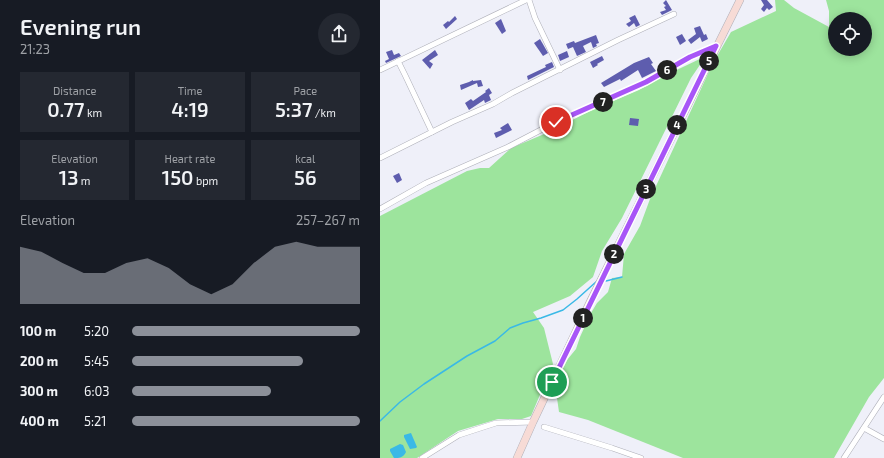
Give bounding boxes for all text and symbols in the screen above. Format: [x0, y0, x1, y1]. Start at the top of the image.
map controls [828, 12, 872, 56]
button: locate [828, 12, 872, 56]
text: Evening run [20, 13, 141, 39]
button: share [318, 13, 360, 55]
text: 21:23 [20, 41, 50, 57]
pin: 5 [699, 51, 719, 71]
text: 5 [706, 54, 712, 67]
pin: 6 [657, 60, 677, 80]
text: 6 [664, 63, 670, 76]
text: Distance [53, 84, 96, 97]
text: Time [178, 84, 202, 97]
text: Pace [293, 84, 317, 97]
pin: 7 [593, 92, 613, 112]
text: 7 [600, 95, 606, 108]
text: 0.77 [47, 97, 84, 121]
text: 4:19 [171, 97, 209, 121]
text: 5:37 [275, 97, 312, 121]
pin [539, 105, 573, 139]
text: km [84, 106, 102, 119]
text: /km [312, 106, 336, 119]
icon: check [545, 111, 567, 133]
pin: 4 [667, 115, 687, 135]
text: 4 [673, 118, 681, 131]
text: Elevation [51, 152, 98, 165]
text: Heart rate [165, 152, 215, 165]
text: kcal [295, 152, 315, 165]
text: 13 [59, 165, 78, 189]
text: 150 [162, 165, 193, 189]
text: 56 [294, 165, 317, 189]
text: m [78, 174, 91, 187]
text: bpm [193, 174, 218, 187]
pin: 3 [636, 179, 656, 199]
text: 3 [643, 182, 649, 195]
text: Elevation [20, 212, 75, 228]
text: 257–267 m [296, 212, 360, 228]
pin: 2 [604, 244, 624, 264]
text: 2 [611, 247, 617, 260]
pin: 1 [573, 308, 593, 328]
text: 1 [581, 311, 585, 324]
text: 100 m [20, 323, 56, 339]
text: 5:20 [84, 323, 109, 339]
text: 200 m [20, 353, 58, 369]
text: 5:45 [84, 353, 109, 369]
pin [535, 365, 569, 399]
icon: arrive [541, 371, 563, 393]
text: 300 m [20, 383, 58, 399]
text: 6:03 [84, 383, 110, 399]
text: 400 m [20, 413, 59, 429]
text: 5:21 [84, 413, 107, 429]

